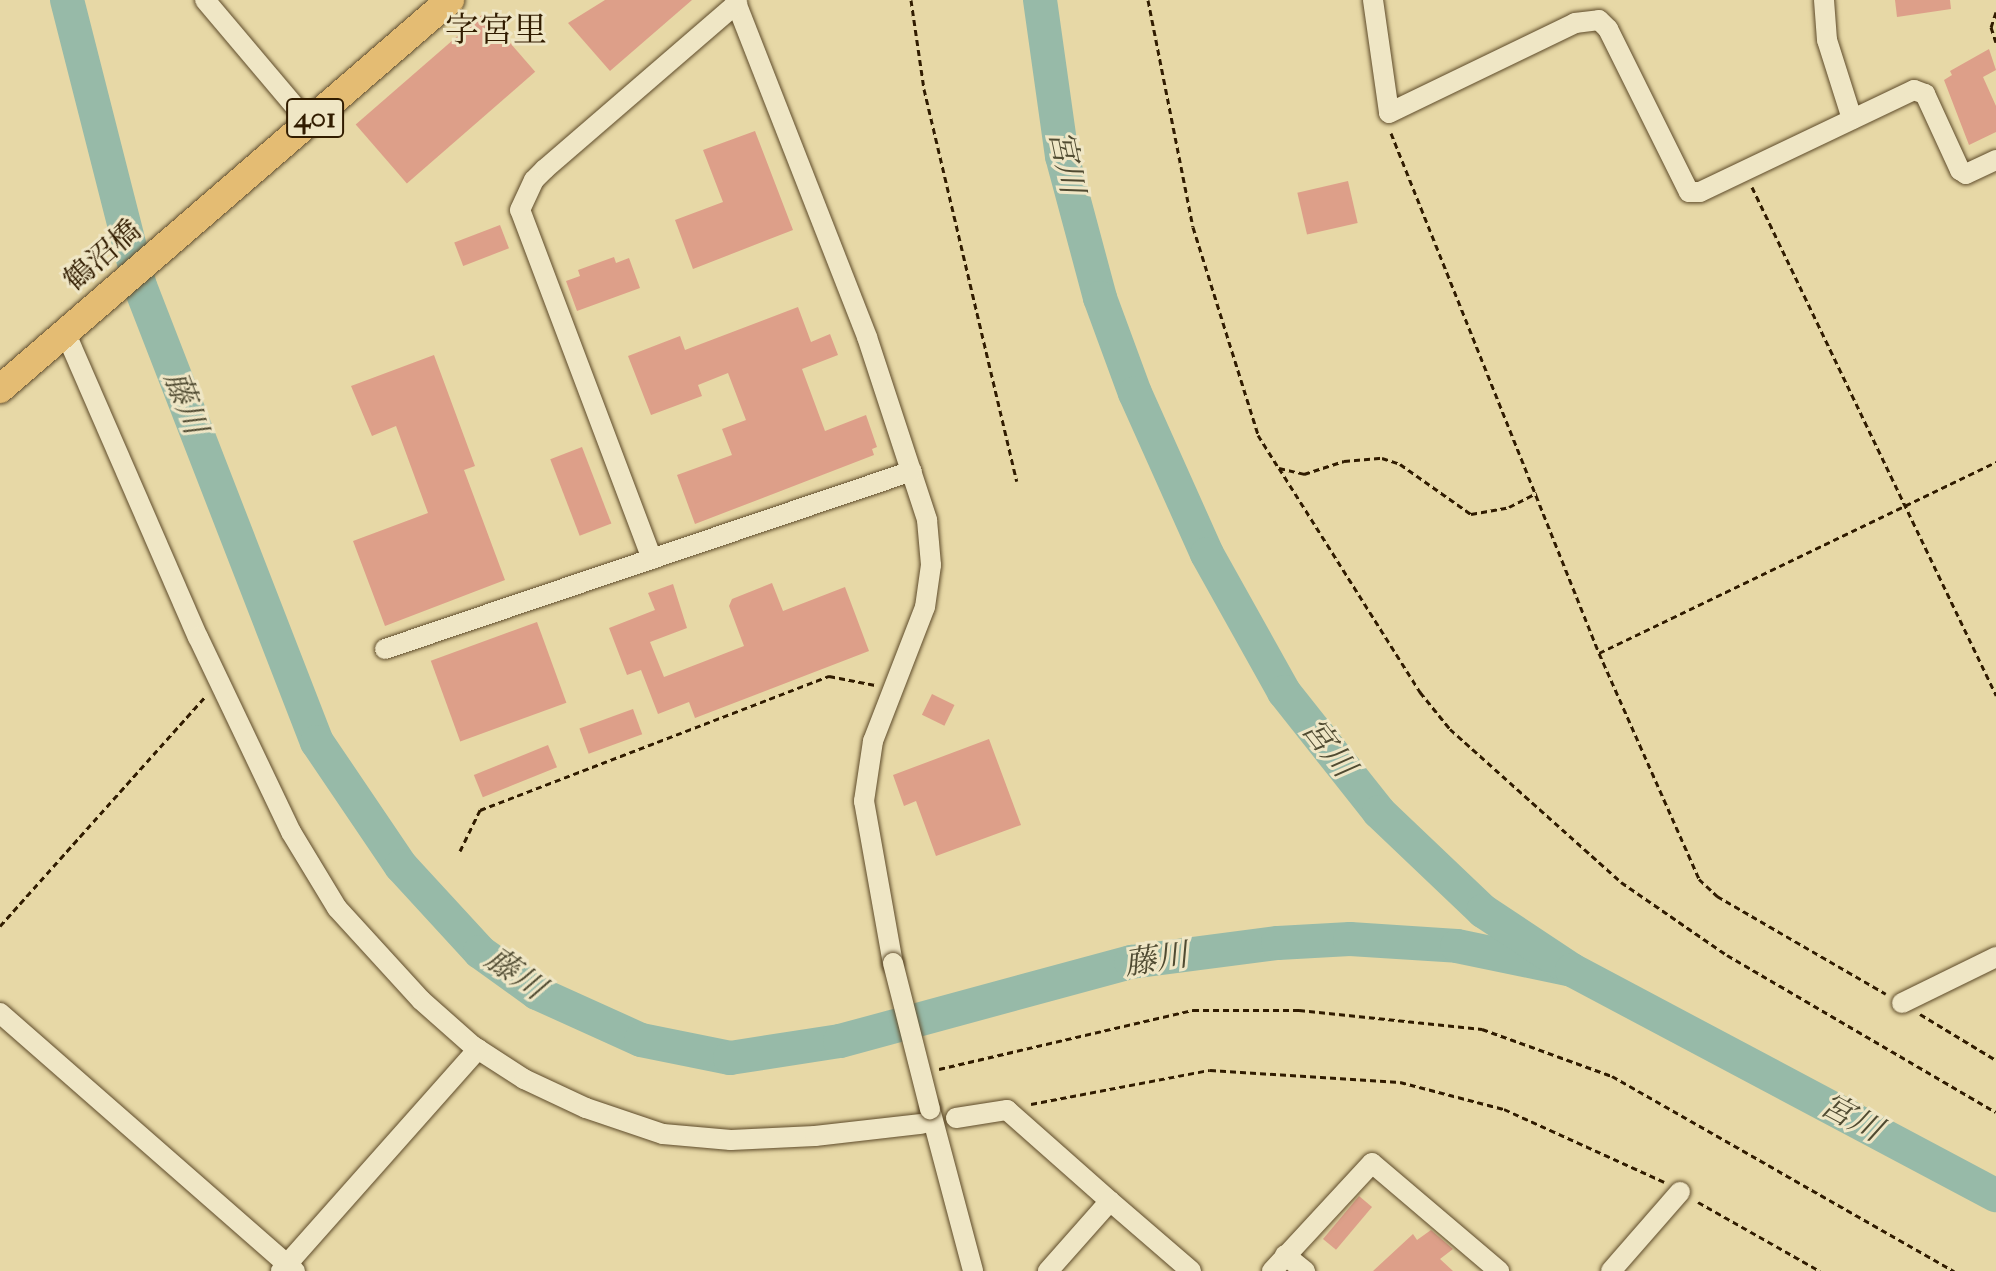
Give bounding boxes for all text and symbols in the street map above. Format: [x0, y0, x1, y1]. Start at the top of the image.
district label: 字宮里 [445, 11, 547, 51]
road number: 401 [285, 94, 345, 142]
water label: 宮川 [1041, 127, 1091, 197]
street label: 鶴沼橋 [57, 213, 149, 299]
water label: 藤川 [156, 366, 214, 440]
water label: 宮川 [1293, 711, 1363, 785]
water label: 藤川 [1121, 936, 1191, 984]
water label: 藤川 [478, 940, 552, 1008]
water label: 宮川 [1814, 1086, 1888, 1150]

